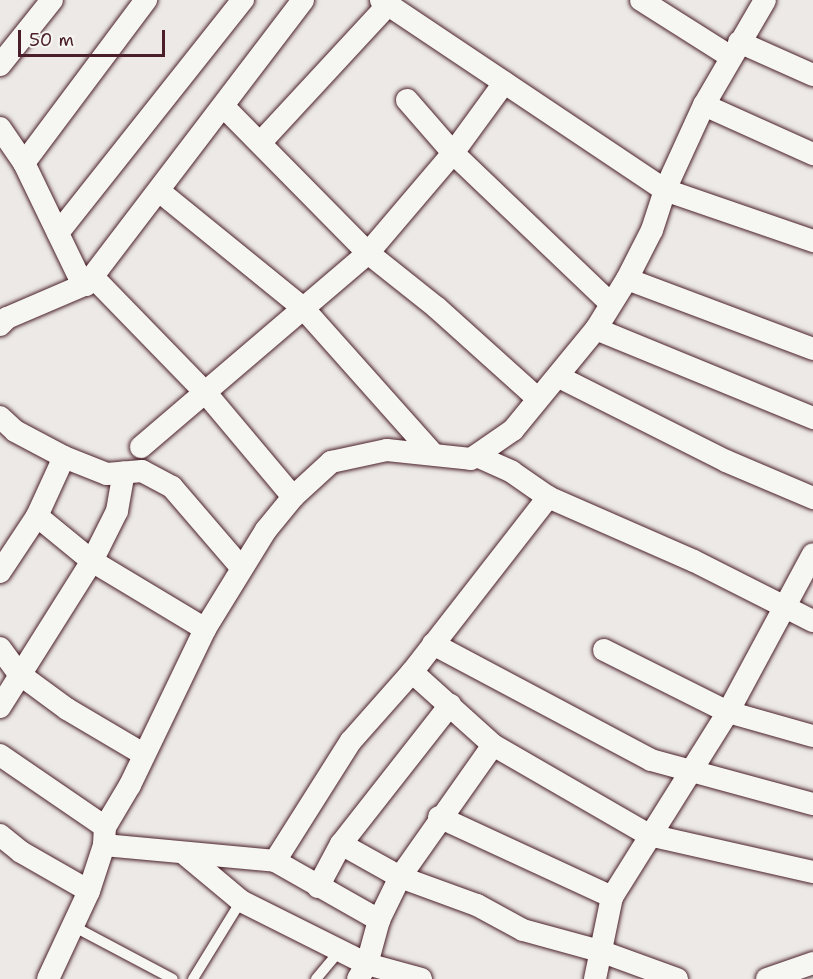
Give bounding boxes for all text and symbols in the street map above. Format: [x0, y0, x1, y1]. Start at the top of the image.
scale bar [21, 18, 168, 56]
text: 50 m [29, 28, 74, 52]

